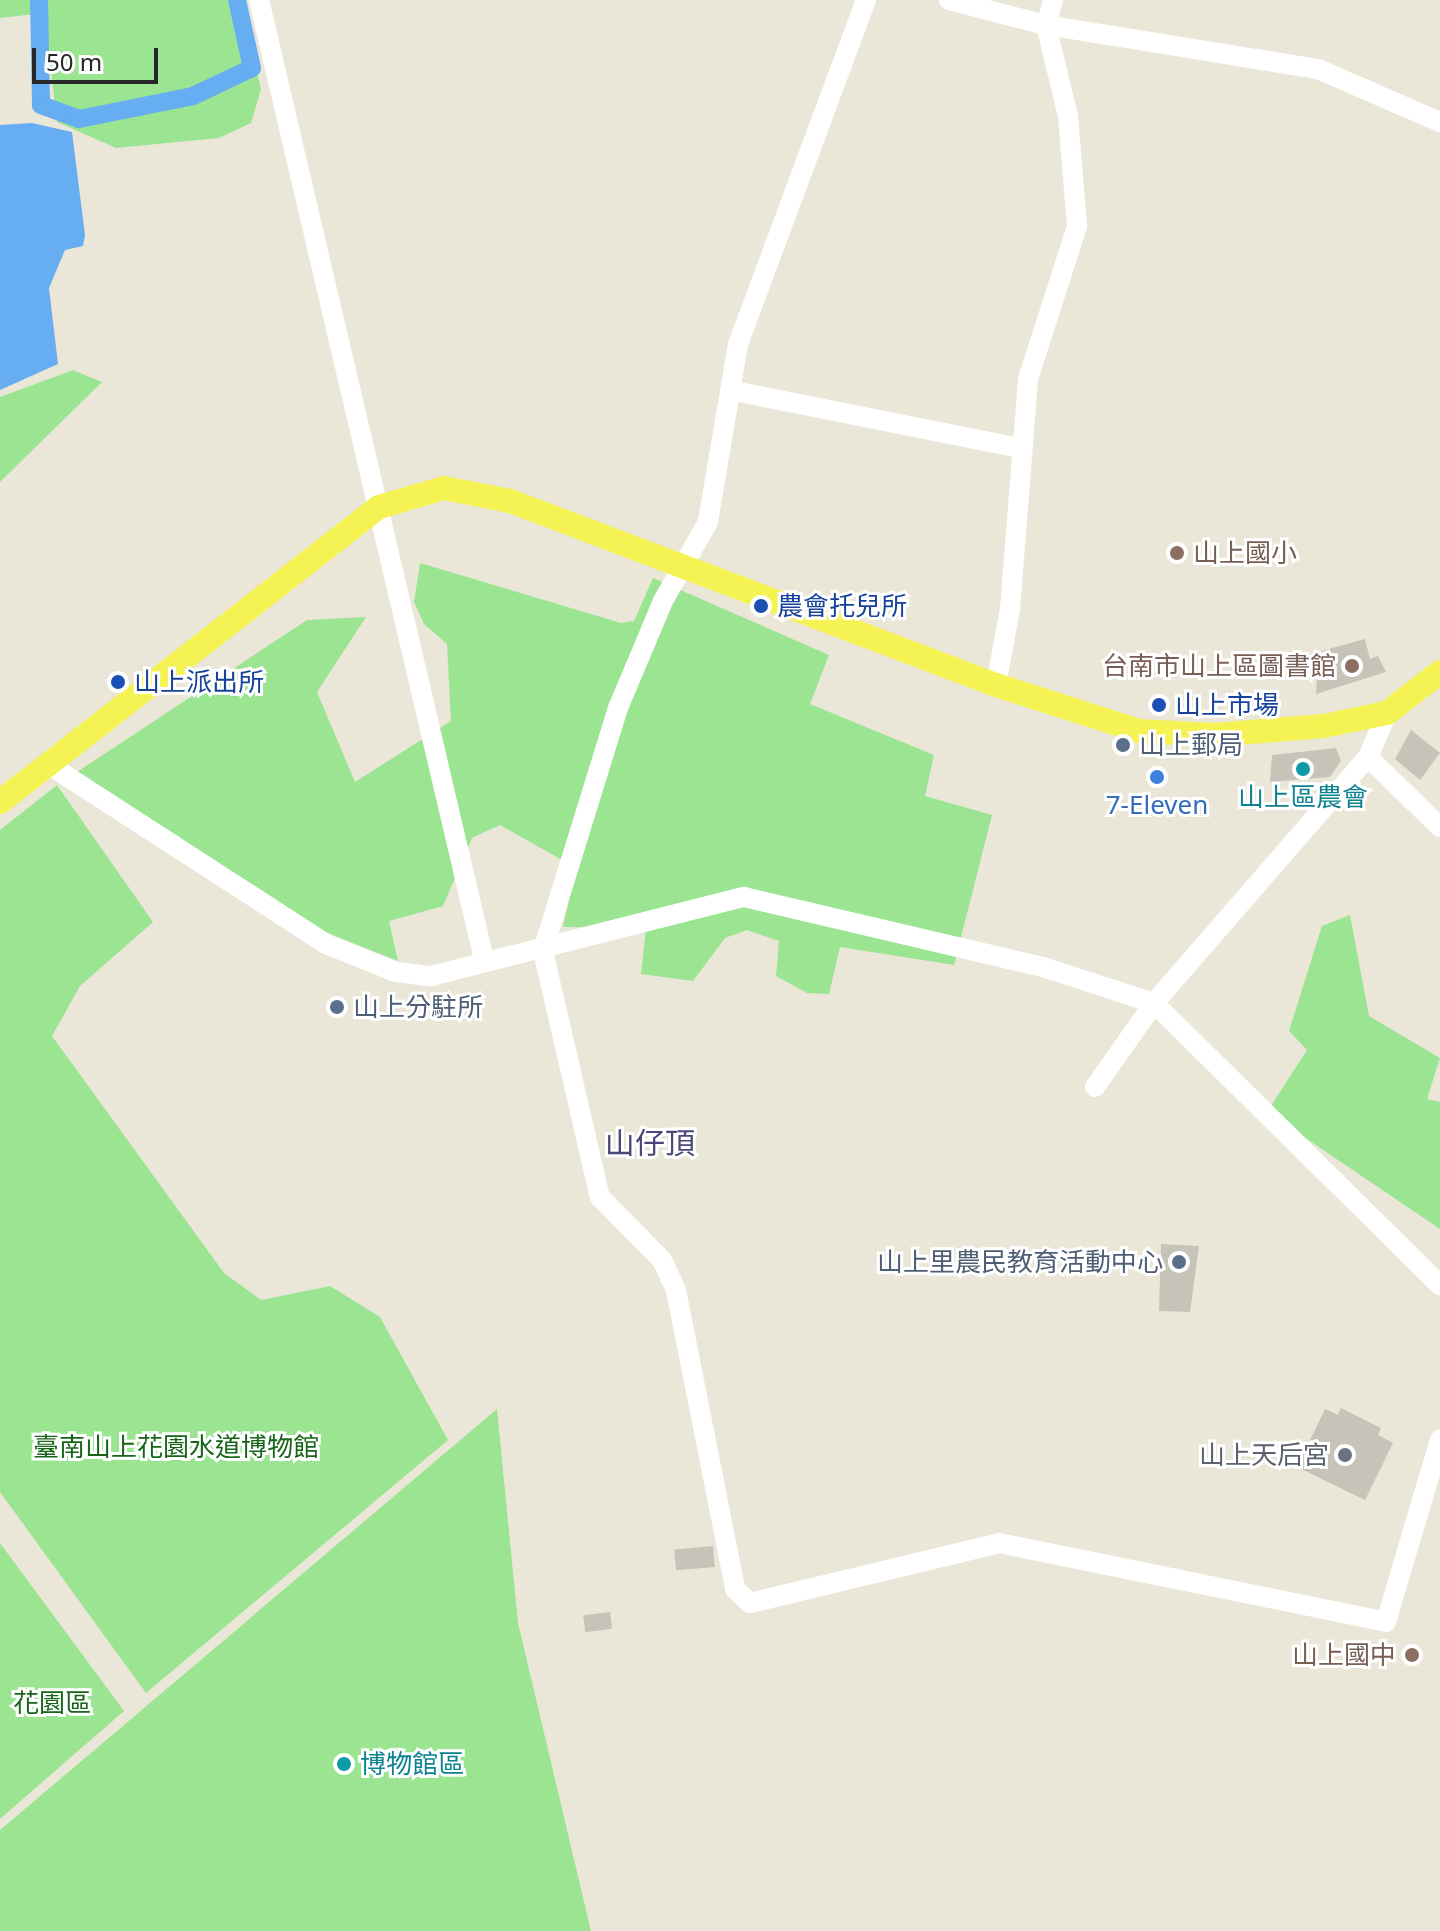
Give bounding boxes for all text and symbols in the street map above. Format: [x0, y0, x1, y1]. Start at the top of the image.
scale bar [36, 32, 162, 82]
text: 50 m [46, 45, 102, 78]
place label: 山上國小 [1193, 537, 1297, 569]
marker: 山上國小 [1168, 544, 1186, 562]
place label: 農會托兒所 [777, 590, 907, 622]
marker: 農會托兒所 [752, 597, 770, 615]
place label: 台南市山上區圖書館 [1102, 650, 1336, 682]
marker: 台南市山上區圖書館 [1343, 657, 1361, 675]
place label: 山上派出所 [134, 666, 264, 698]
marker: 山上派出所 [109, 673, 127, 691]
place label: 山上市場 [1175, 689, 1279, 721]
marker: 山上市場 [1150, 696, 1168, 714]
place label: 山上郵局 [1139, 729, 1243, 761]
marker: 山上郵局 [1114, 736, 1132, 754]
marker: 山上區農會 [1294, 760, 1312, 778]
marker: 7-Eleven [1148, 768, 1166, 786]
place label: 山上區農會 [1238, 781, 1368, 813]
place label: 7-Eleven [1106, 789, 1208, 821]
place label: 山上分駐所 [353, 991, 483, 1023]
marker: 山上分駐所 [328, 998, 346, 1016]
district label: 山仔頂 [605, 1125, 695, 1161]
place label: 山上里農民教育活動中心 [877, 1246, 1163, 1278]
marker: 山上里農民教育活動中心 [1170, 1253, 1188, 1271]
park label: 臺南山上花園水道博物館 [33, 1431, 319, 1463]
place label: 山上天后宮 [1199, 1439, 1329, 1471]
marker: 山上天后宮 [1336, 1446, 1354, 1464]
place label: 山上國中 [1292, 1639, 1396, 1671]
marker: 山上國中 [1403, 1646, 1421, 1664]
park label: 花園區 [13, 1687, 91, 1719]
place label: 博物館區 [360, 1748, 464, 1780]
marker: 博物館區 [335, 1755, 353, 1773]

